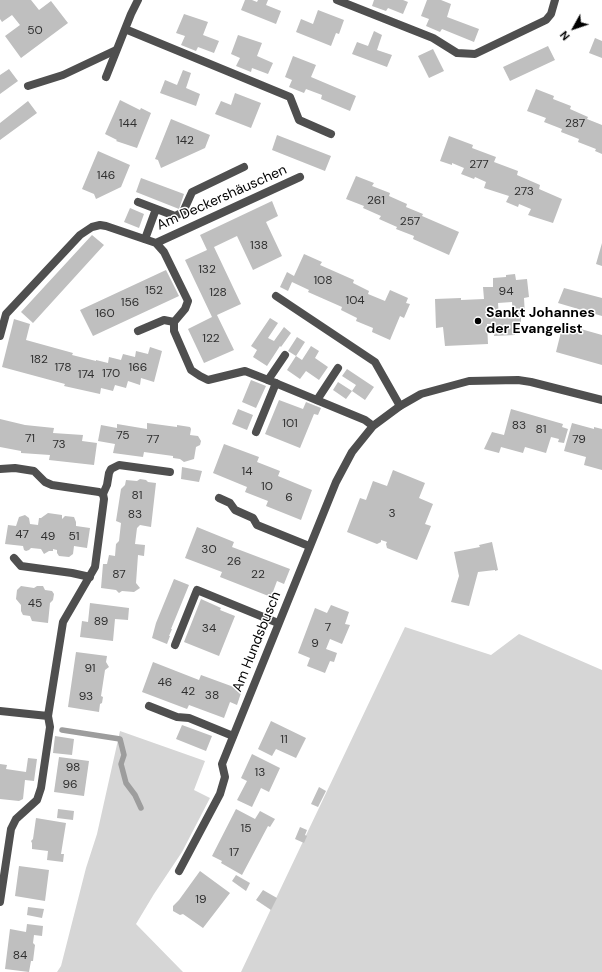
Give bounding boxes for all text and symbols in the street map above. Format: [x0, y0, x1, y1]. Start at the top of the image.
north arrow [554, 8, 594, 48]
house number: 50 [27, 24, 43, 38]
text: N [557, 28, 573, 43]
house number: 144 [119, 117, 137, 131]
house number: 287 [565, 117, 585, 131]
house number: 142 [176, 134, 194, 148]
house number: 277 [469, 158, 489, 172]
street label: Am Deckershäuschen [154, 162, 290, 234]
house number: 146 [97, 169, 115, 183]
house number: 273 [514, 185, 534, 199]
house number: 261 [367, 194, 385, 208]
house number: 257 [400, 215, 420, 229]
house number: 138 [250, 239, 268, 253]
house number: 132 [198, 263, 216, 277]
house number: 108 [313, 274, 333, 288]
house number: 152 [145, 284, 163, 298]
house number: 94 [499, 285, 513, 299]
house number: 128 [209, 286, 227, 300]
house number: 104 [345, 294, 365, 308]
house number: 156 [121, 296, 139, 310]
place label: Sankt Johannes der Evangelist [486, 305, 595, 338]
house number: 160 [95, 307, 115, 321]
marker: Sankt Johannes der Evangelist [473, 316, 483, 326]
house number: 122 [202, 332, 220, 346]
house number: 182 [30, 353, 48, 367]
house number: 178 [54, 361, 72, 375]
house number: 166 [129, 361, 147, 375]
house number: 170 [102, 367, 120, 381]
house number: 174 [78, 368, 94, 382]
house number: 101 [282, 417, 298, 431]
house number: 83 [512, 419, 526, 433]
house number: 81 [536, 423, 546, 437]
house number: 75 [116, 429, 130, 443]
house number: 71 [25, 432, 35, 446]
house number: 77 [147, 433, 159, 447]
house number: 79 [572, 433, 586, 447]
house number: 73 [52, 438, 66, 452]
house number: 14 [241, 465, 253, 479]
house number: 10 [261, 480, 273, 494]
house number: 81 [132, 489, 142, 503]
house number: 6 [285, 491, 293, 505]
house number: 3 [388, 507, 396, 521]
house number: 83 [128, 508, 142, 522]
house number: 47 [15, 528, 29, 542]
house number: 49 [41, 530, 55, 544]
house number: 51 [68, 530, 80, 544]
house number: 30 [201, 543, 217, 557]
house number: 26 [227, 555, 241, 569]
house number: 87 [112, 568, 126, 582]
house number: 22 [251, 568, 265, 582]
street label: Am Hundsbusch [229, 589, 285, 695]
house number: 45 [28, 597, 42, 611]
house number: 89 [94, 615, 108, 629]
house number: 7 [325, 621, 331, 635]
house number: 34 [202, 622, 216, 636]
house number: 9 [311, 637, 319, 651]
house number: 91 [84, 662, 96, 676]
house number: 46 [158, 676, 172, 690]
house number: 42 [181, 685, 195, 699]
house number: 38 [205, 689, 219, 703]
house number: 93 [79, 690, 93, 704]
house number: 11 [280, 733, 288, 747]
house number: 98 [66, 761, 80, 775]
house number: 13 [255, 766, 265, 780]
house number: 96 [62, 778, 78, 792]
house number: 15 [240, 822, 252, 836]
house number: 17 [229, 846, 239, 860]
house number: 19 [195, 893, 207, 907]
house number: 84 [13, 949, 27, 963]

